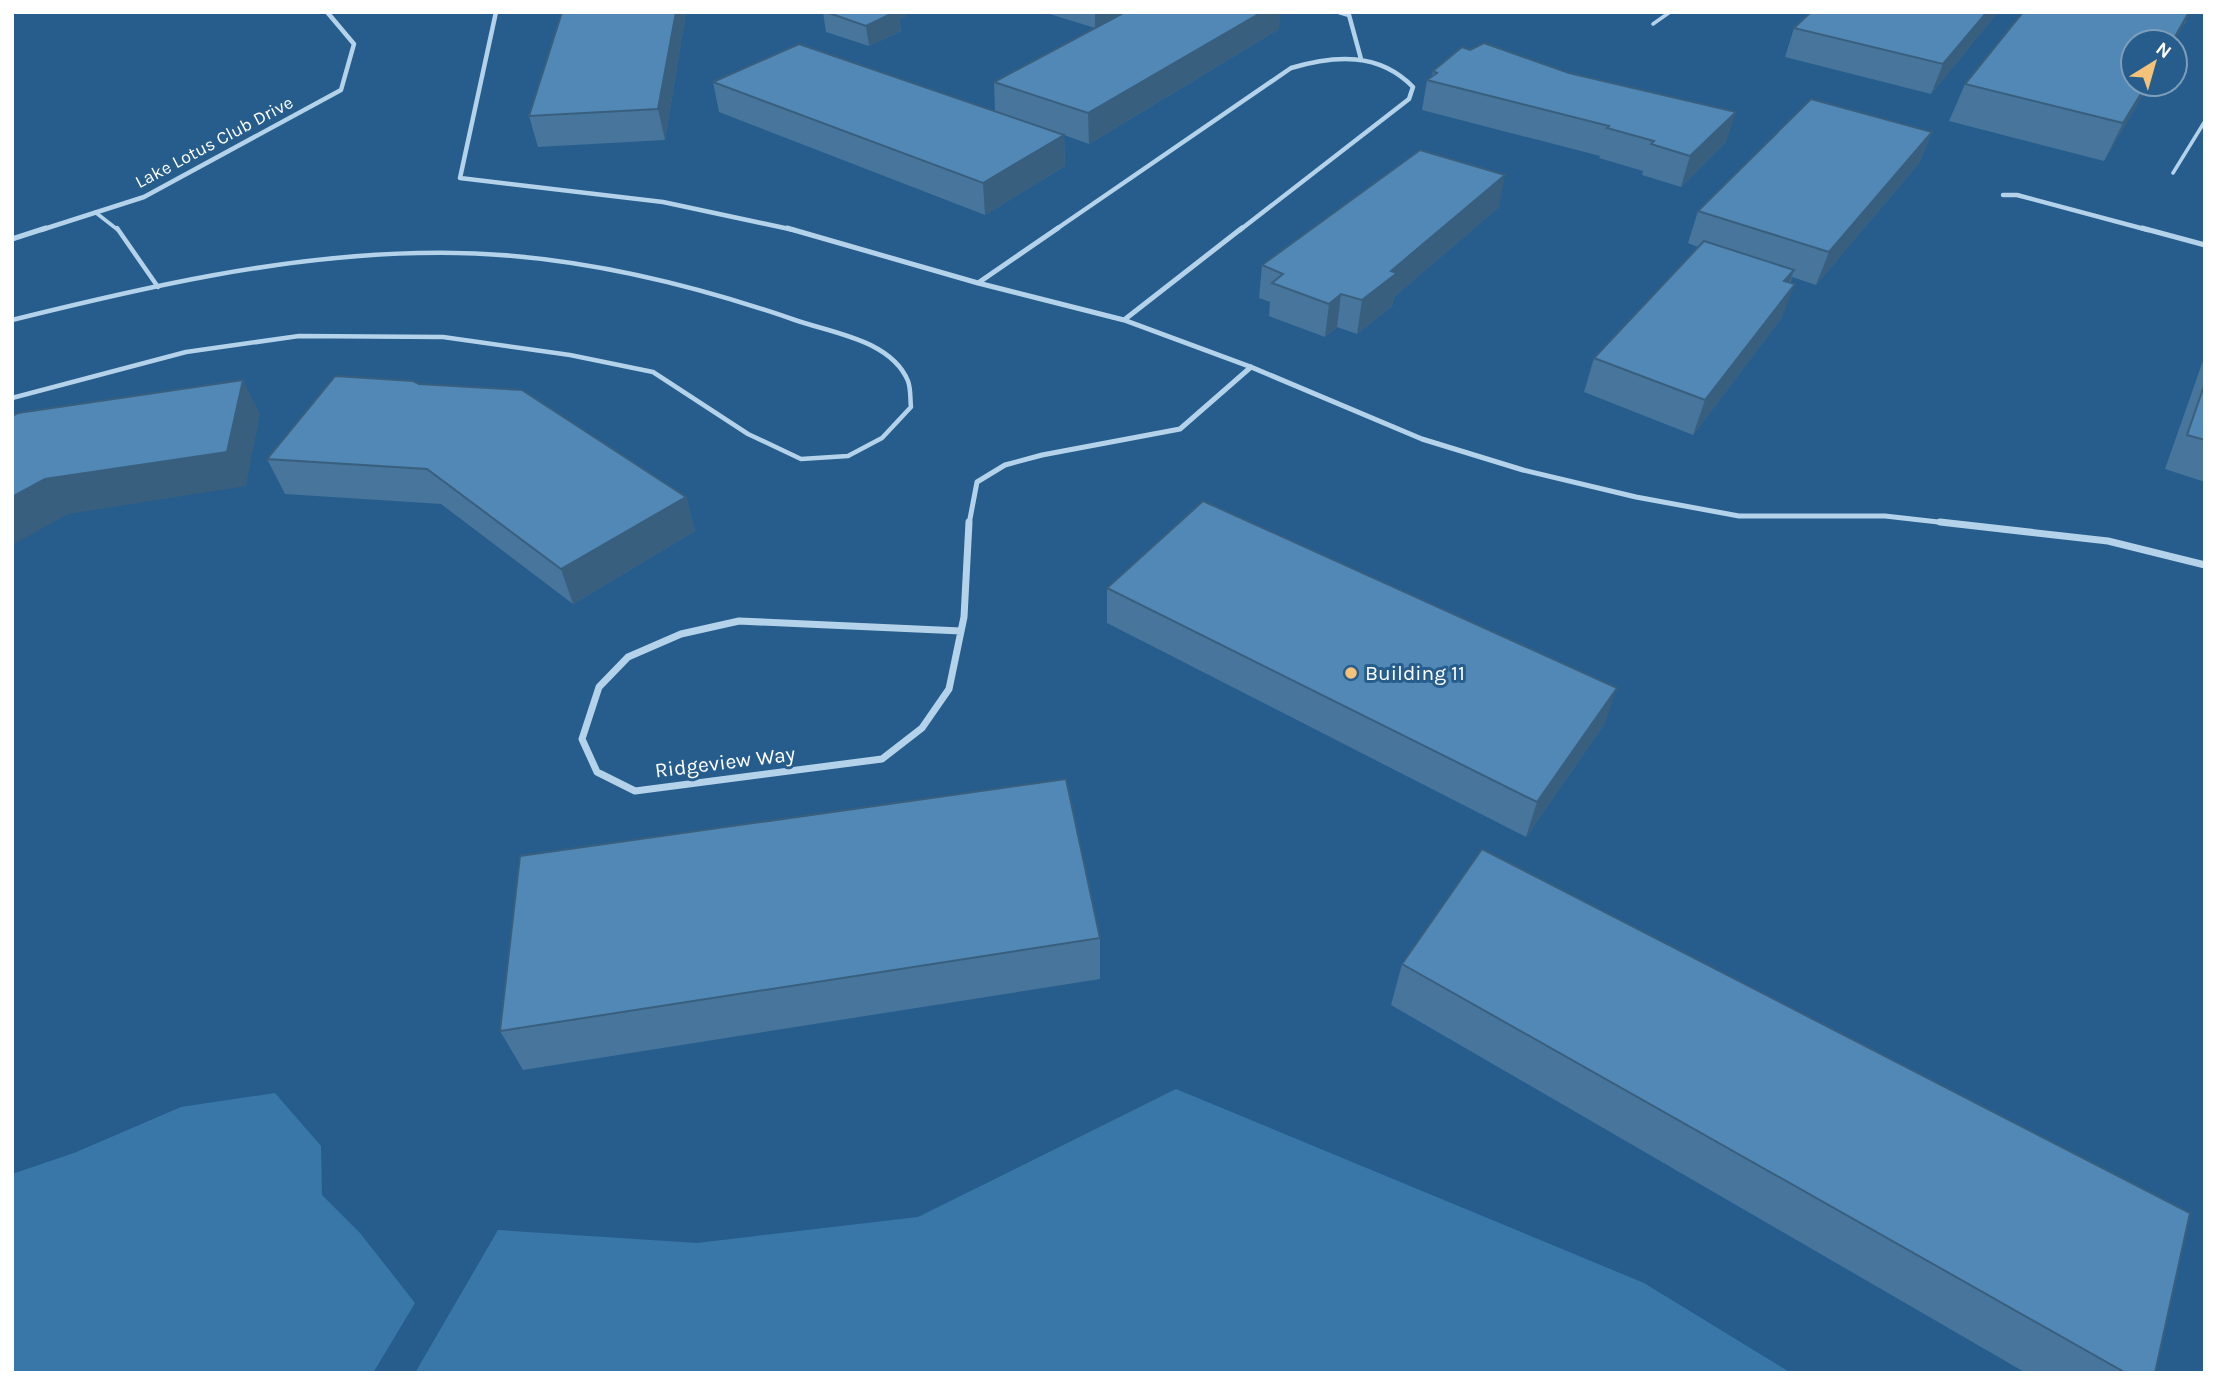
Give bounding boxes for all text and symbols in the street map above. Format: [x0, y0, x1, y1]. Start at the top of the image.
north arrow [2119, 28, 2189, 98]
text: N [2152, 37, 2176, 63]
street label: Lake Lotus Club Drive [131, 91, 297, 193]
place label: Building 11 [1365, 661, 1465, 685]
marker: Building 11 [1343, 665, 1359, 681]
street label: Ridgeview Way [653, 741, 797, 783]

